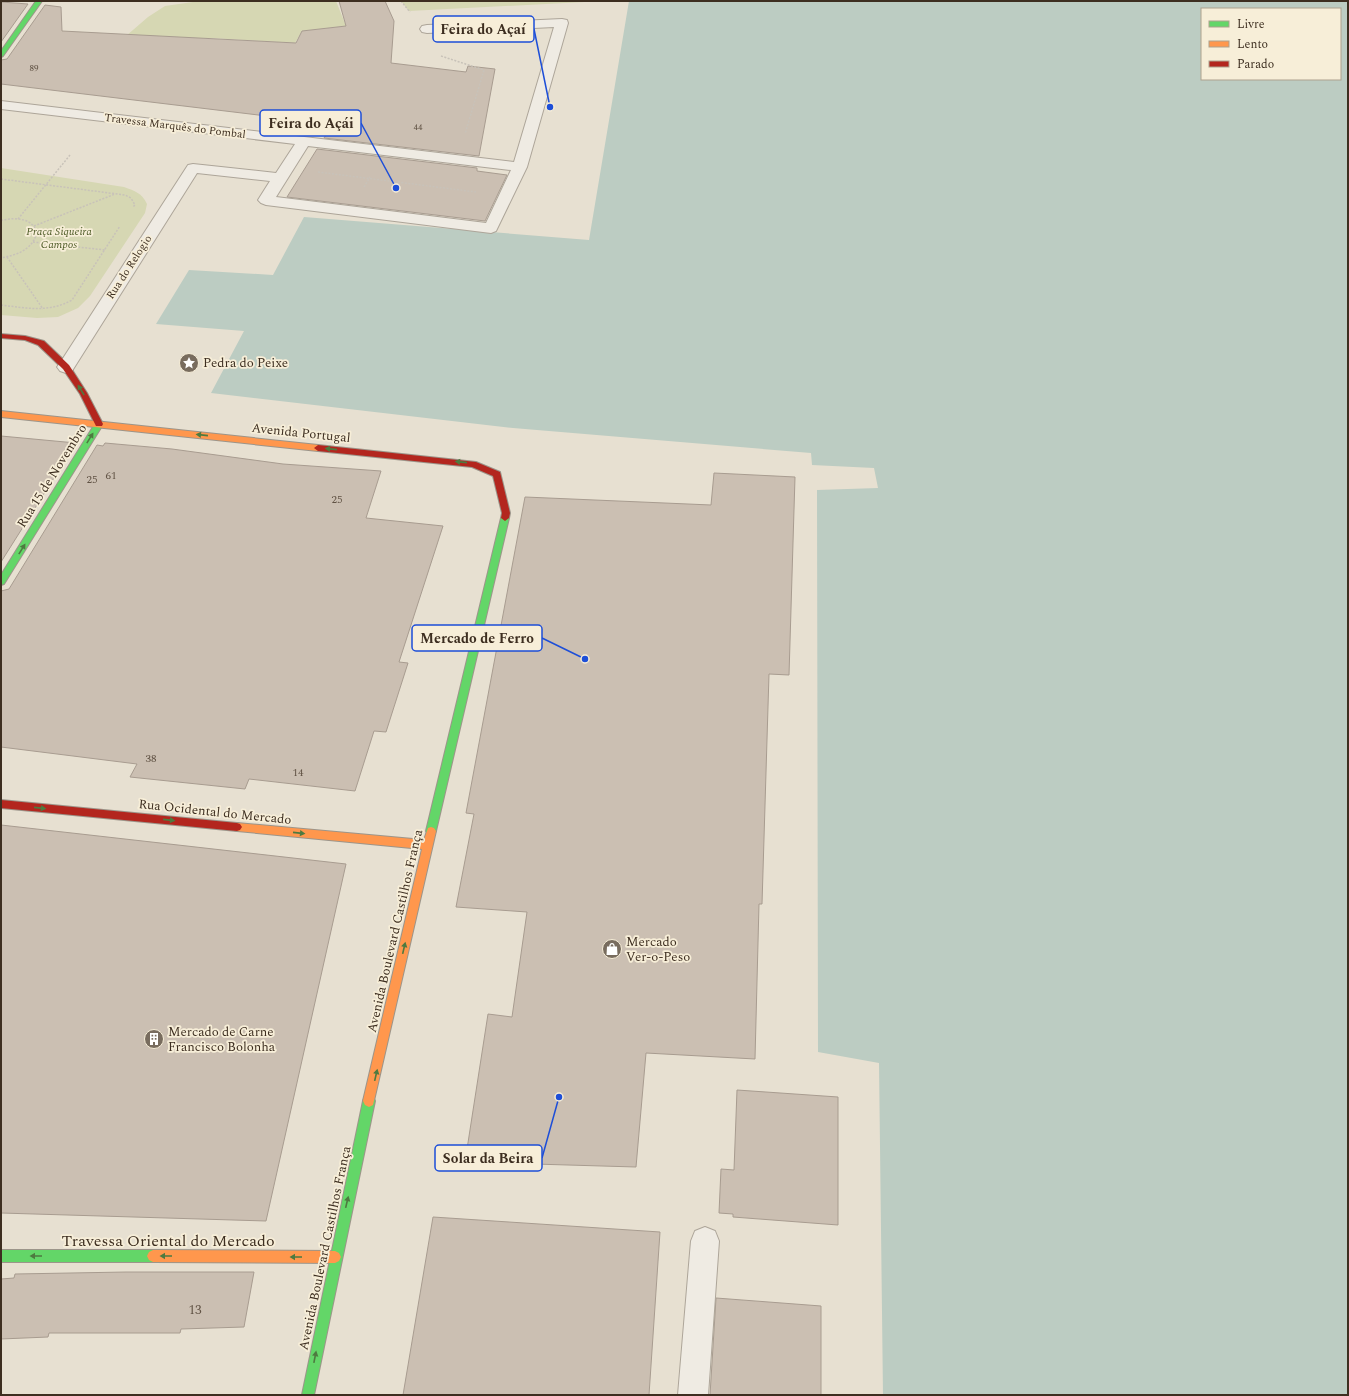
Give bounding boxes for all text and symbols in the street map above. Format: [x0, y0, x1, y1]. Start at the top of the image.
legend [1201, 8, 1341, 80]
text: Livre [1237, 15, 1265, 34]
callout: Feira do Açaí [433, 16, 534, 42]
text: Feira do Açaí [440, 19, 527, 40]
text: Lento [1237, 35, 1268, 54]
text: Parado [1237, 55, 1274, 74]
house number: 89 [29, 61, 39, 75]
street label: Travessa Marquês do Pombal [103, 109, 247, 143]
callout: Feira do Açái [260, 110, 361, 136]
text: Feira do Açái [268, 113, 354, 134]
house number: 44 [413, 120, 423, 134]
park label: Praça Siqueira Campos [26, 223, 92, 253]
street label: Rua do Relogio [102, 231, 156, 302]
place icon: Pedra do Peixe [178, 352, 200, 374]
place label: Pedra do Peixe [203, 353, 288, 373]
one-way arrow [77, 384, 84, 395]
street label: Avenida Portugal [251, 418, 352, 448]
street label: Rua 15 de Novembro [12, 420, 92, 532]
one-way arrow [196, 432, 208, 438]
one-way arrow [86, 433, 94, 443]
one-way arrow [325, 446, 337, 452]
one-way arrow [455, 459, 467, 466]
house number: 61 [106, 467, 117, 484]
house number: 25 [87, 471, 98, 488]
house number: 25 [332, 491, 343, 508]
one-way arrow [18, 543, 25, 555]
callout: Mercado de Ferro [412, 625, 542, 651]
text: Mercado de Ferro [420, 628, 534, 649]
house number: 38 [146, 750, 157, 767]
house number: 14 [293, 764, 304, 781]
street label: Rua Ocidental do Mercado [138, 794, 292, 830]
one-way arrow [34, 805, 46, 811]
one-way arrow [163, 817, 175, 824]
street label: Avenida Boulevard Castilhos França [362, 827, 428, 1035]
one-way arrow [293, 830, 305, 836]
place label: Mercado Ver-o-Peso [626, 932, 690, 967]
shop icon: Mercado Ver-o-Peso [601, 938, 623, 960]
one-way arrow [401, 942, 407, 954]
place label: Mercado de Carne Francisco Bolonha [168, 1022, 276, 1057]
building icon: Mercado de Carne Francisco Bolonha [143, 1028, 165, 1050]
one-way arrow [373, 1069, 379, 1081]
street label: Avenida Boulevard Castilhos França [294, 1143, 357, 1352]
callout: Solar da Beira [435, 1145, 542, 1171]
text: Solar da Beira [443, 1148, 534, 1169]
one-way arrow [345, 1196, 351, 1208]
street label: Travessa Oriental do Mercado [61, 1229, 275, 1253]
one-way arrow [29, 1253, 42, 1259]
one-way arrow [159, 1253, 172, 1259]
one-way arrow [289, 1254, 302, 1260]
house number: 13 [189, 1300, 202, 1320]
one-way arrow [313, 1351, 319, 1363]

